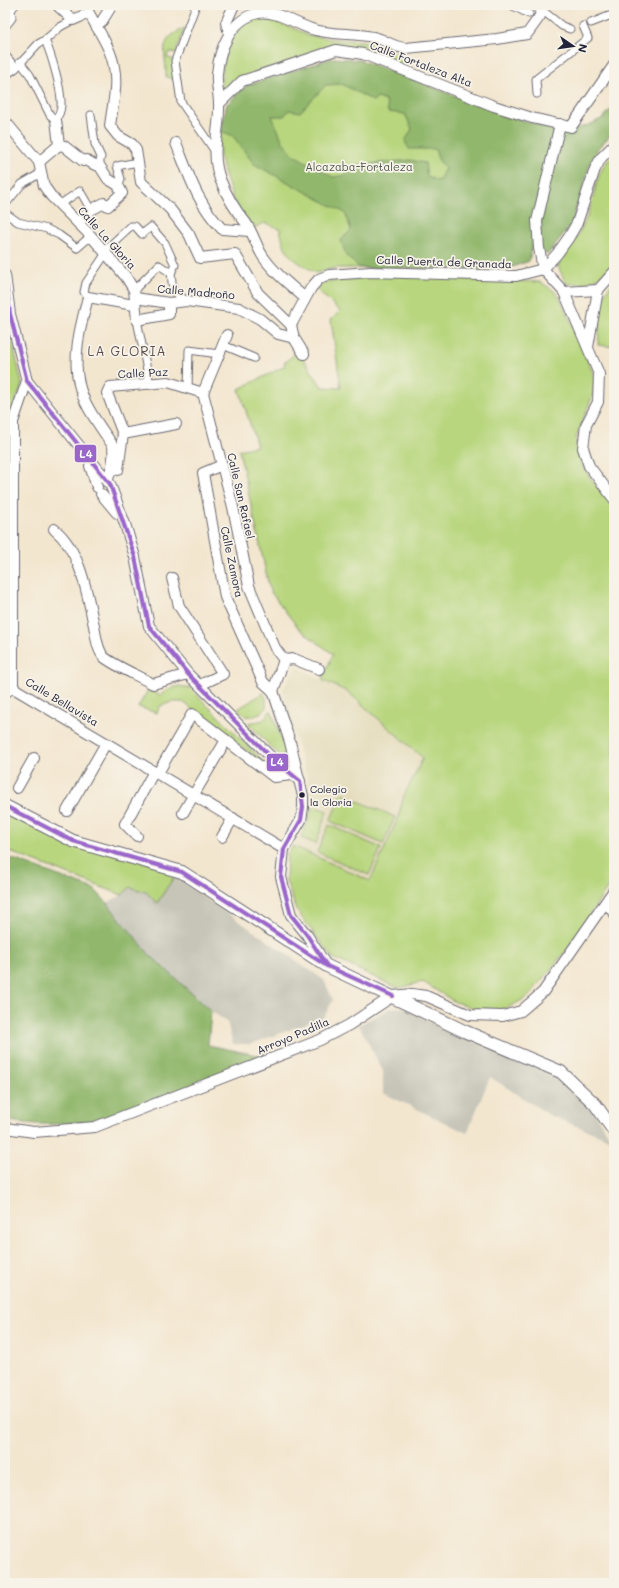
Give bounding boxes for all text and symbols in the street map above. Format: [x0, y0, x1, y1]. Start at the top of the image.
north arrow [553, 26, 593, 66]
street label: Calle Fortaleza Alta [368, 37, 475, 90]
text: N [575, 43, 591, 54]
park label: Alcazaba-Fortaleza [305, 159, 413, 174]
street label: Calle La Gloria [75, 203, 140, 272]
street label: Calle Puerta de Granada [376, 252, 512, 271]
street label: Calle Madroño [157, 281, 236, 302]
district label: LA GLORIA [88, 342, 166, 359]
street label: Calle Paz [117, 364, 168, 381]
line badge: L4 [74, 444, 97, 463]
text: L4 [79, 446, 93, 461]
street label: Calle San Rafael [224, 451, 259, 540]
street label: Calle Zamora [218, 525, 247, 599]
street label: Calle Bellavista [23, 674, 102, 729]
line badge: L4 [266, 753, 289, 772]
text: L4 [270, 754, 284, 769]
place label: Colegio la Gloria [310, 782, 352, 809]
marker: Colegio la Gloria [297, 790, 307, 800]
street label: Arroyo Padilla [254, 1013, 331, 1058]

